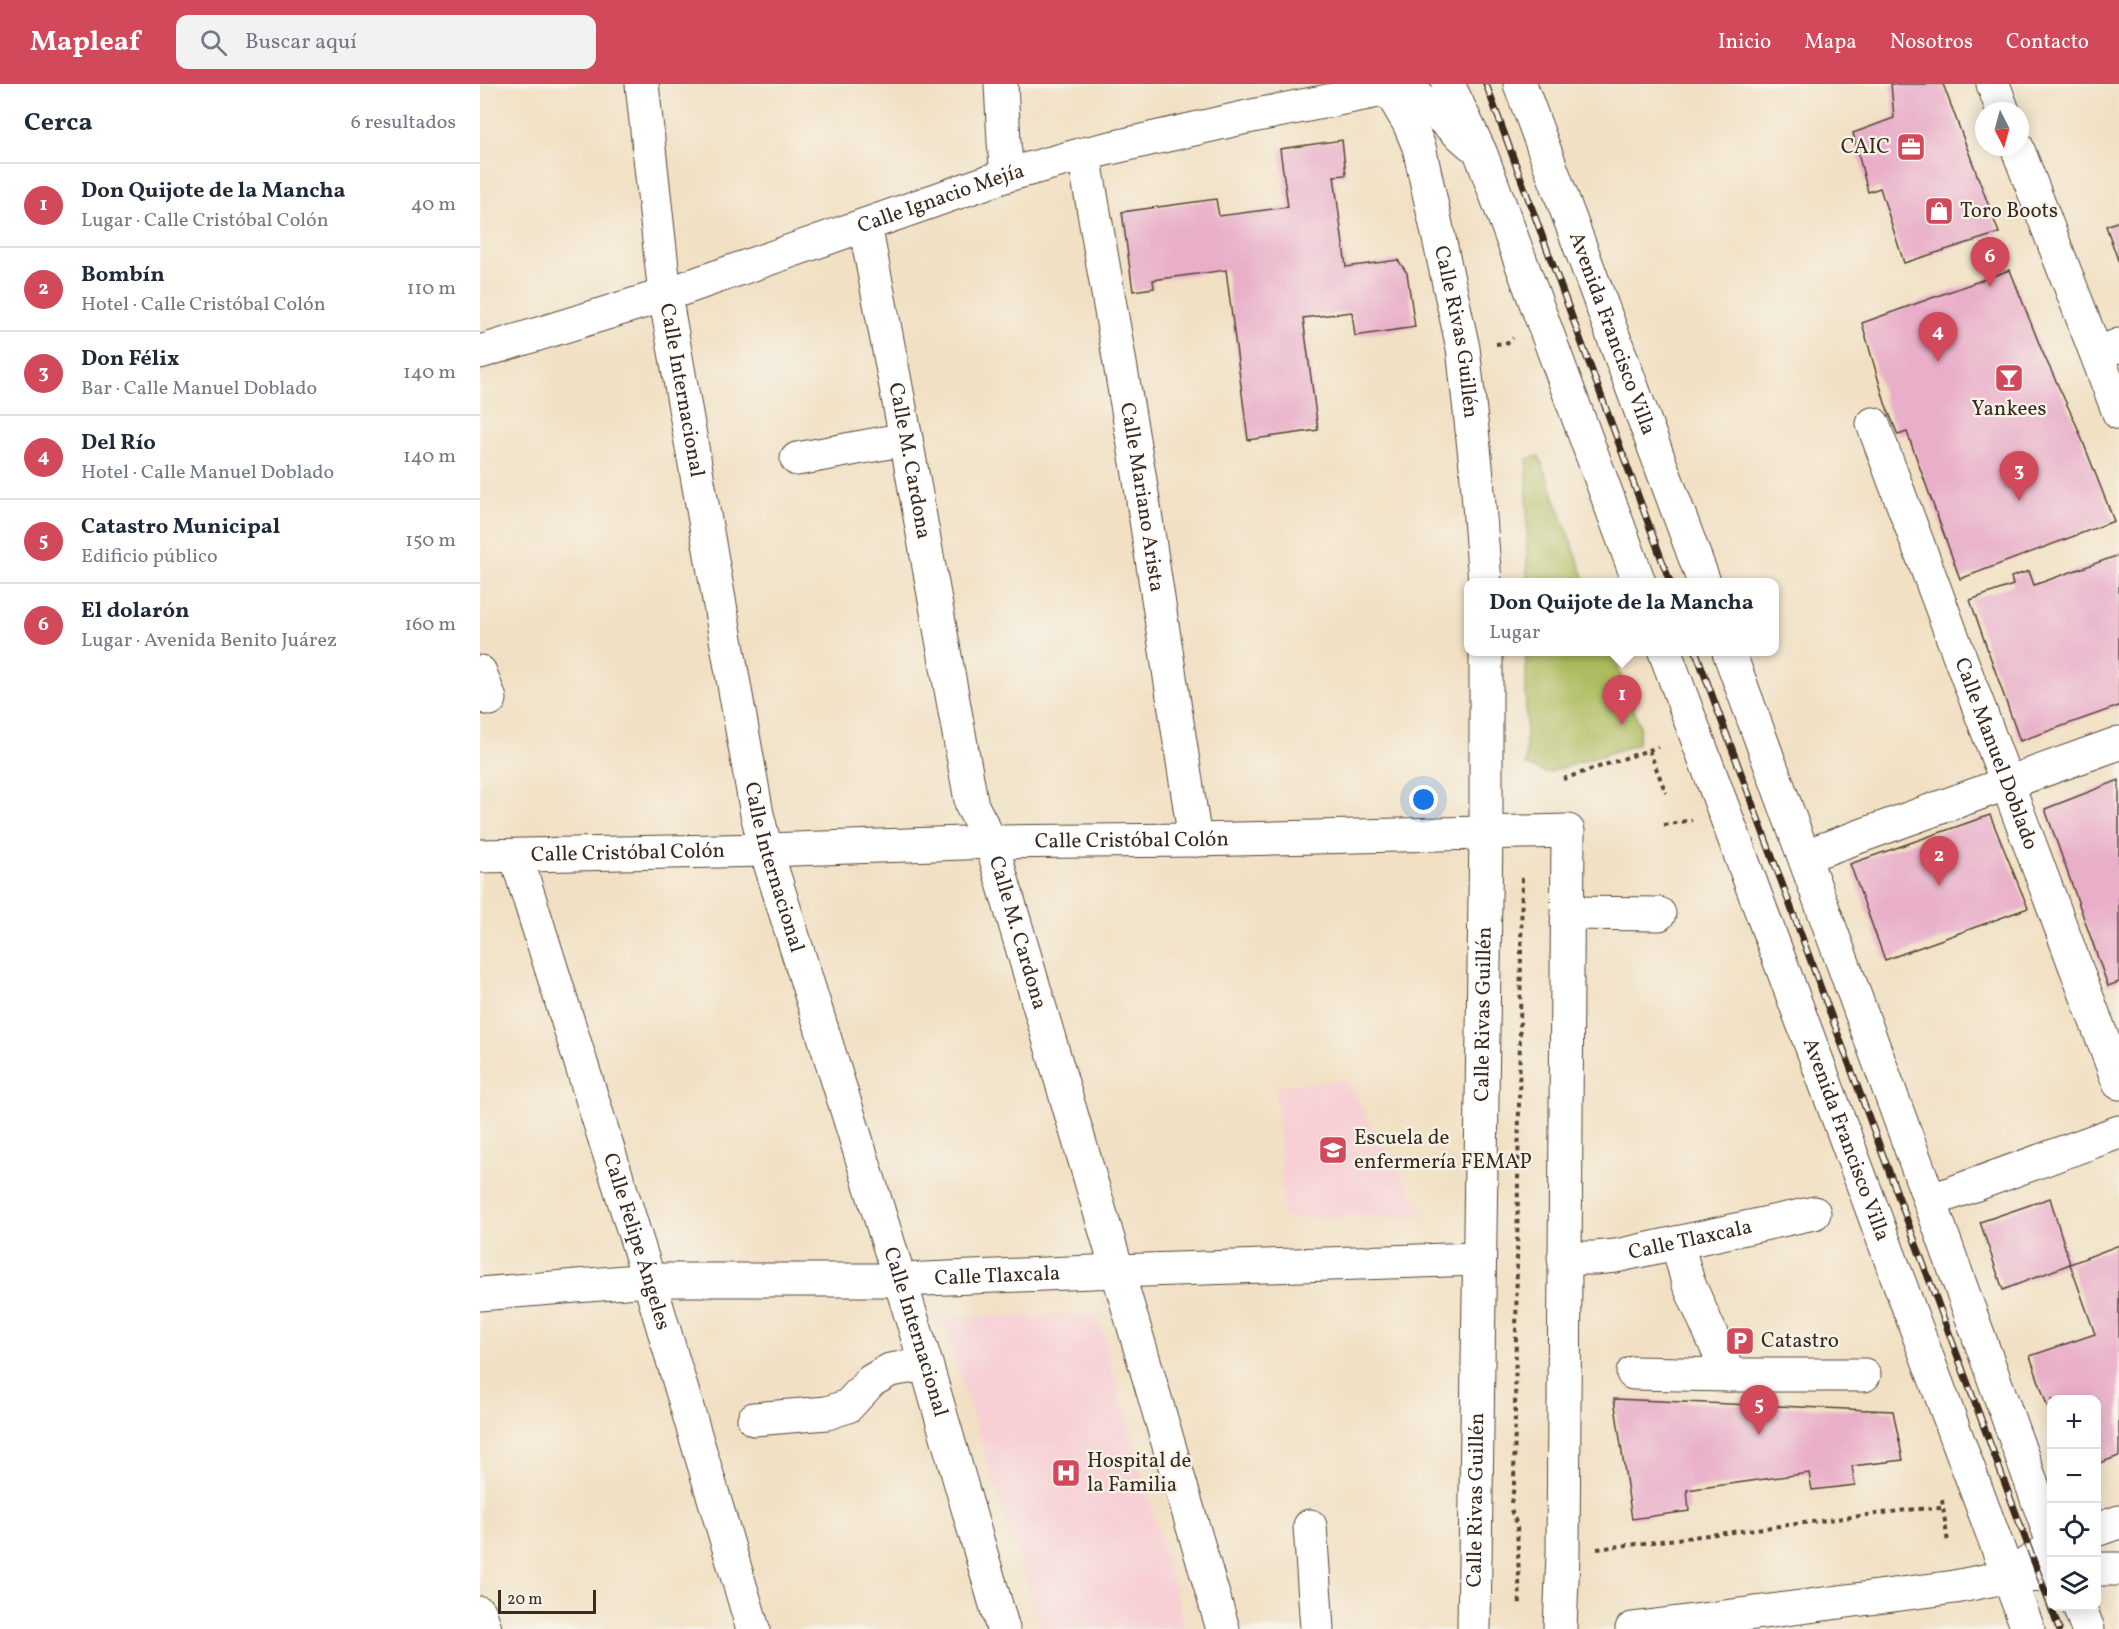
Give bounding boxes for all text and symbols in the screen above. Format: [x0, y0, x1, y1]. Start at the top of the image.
search box [176, 15, 596, 69]
text: Mapleaf [30, 23, 140, 62]
icon: search [197, 26, 230, 59]
text: Buscar aquí [245, 27, 357, 58]
text: Inicio [1718, 28, 1771, 57]
text: Mapa [1804, 28, 1857, 57]
text: Nosotros [1890, 28, 1973, 57]
text: Contacto [2006, 28, 2089, 57]
north arrow [1975, 102, 2029, 156]
text: Cerca [24, 105, 93, 141]
text: 6 resultados [351, 109, 456, 137]
office icon: CAIC [1895, 131, 1927, 163]
place label: CAIC [1841, 133, 1890, 162]
street label: Calle Ignacio Mejía [854, 156, 1028, 241]
text: Don Quijote de la Mancha [81, 176, 346, 207]
text: 1 [39, 191, 48, 219]
text: 40 m [411, 191, 456, 219]
shop icon: Toro Boots [1923, 195, 1955, 227]
place label: Toro Boots [1960, 197, 2058, 226]
text: Lugar · Calle Cristóbal Colón [81, 207, 329, 235]
street label: Avenida Francisco Villa [1561, 228, 1663, 439]
pin: 6 [1970, 238, 2010, 287]
street label: Calle Rivas Guillén [1426, 243, 1485, 420]
text: Bombín [81, 260, 165, 291]
text: 2 [38, 275, 49, 303]
text: 110 m [407, 275, 456, 303]
text: Hotel · Calle Cristóbal Colón [81, 291, 326, 319]
street label: Calle Internacional [652, 301, 712, 479]
pin: 4 [1918, 312, 1958, 362]
text: Don Félix [81, 344, 179, 375]
text: 3 [38, 359, 49, 387]
text: 140 m [403, 359, 456, 387]
bar icon: Yankees [1993, 362, 2025, 394]
text: Bar · Calle Manuel Doblado [81, 375, 317, 403]
street label: Calle M. Cardona [881, 380, 938, 541]
place label: Yankees [1972, 395, 2046, 424]
street label: Calle Mariano Arista [1112, 400, 1171, 594]
text: Del Río [81, 428, 156, 459]
text: 4 [37, 443, 50, 471]
text: 140 m [403, 443, 456, 471]
pin: 3 [2000, 452, 2038, 501]
text: Hotel · Calle Manuel Doblado [81, 459, 334, 487]
text: Catastro Municipal [81, 512, 280, 543]
text: 5 [39, 527, 48, 555]
text: 150 m [405, 527, 456, 555]
text: Edificio público [81, 543, 218, 571]
popup [1464, 578, 1779, 656]
text: Don Quijote de la Mancha [1489, 588, 1754, 619]
text: El dolarón [81, 596, 189, 627]
text: 6 [38, 611, 49, 639]
text: 160 m [404, 611, 456, 639]
text: Lugar [1489, 619, 1540, 647]
text: Lugar · Avenida Benito Juárez [81, 627, 337, 655]
street label: Calle Manuel Doblado [1947, 654, 2045, 854]
pin: 1 [1602, 676, 1642, 725]
street label: Calle Internacional [737, 780, 812, 956]
your location [1409, 785, 1438, 814]
street label: Calle Cristóbal Colón [1035, 825, 1229, 856]
street label: Calle Cristóbal Colón [531, 836, 725, 869]
pin: 2 [1920, 836, 1958, 886]
street label: Calle M. Cardona [981, 852, 1054, 1013]
street label: Calle Rivas Guillén [1467, 926, 1499, 1102]
street label: Avenida Francisco Villa [1795, 1034, 1897, 1245]
place label: Escuela de enfermería FEMAP [1354, 1124, 1532, 1177]
school or university icon: Escuela de enfermería FEMAP [1317, 1134, 1349, 1166]
street label: Calle Felipe Ángeles [596, 1149, 678, 1334]
street label: Calle Tlaxcala [1626, 1212, 1755, 1267]
street label: Calle Internacional [876, 1243, 955, 1420]
street label: Calle Tlaxcala [934, 1259, 1061, 1293]
parking icon: Catastro [1724, 1325, 1756, 1357]
place label: Catastro [1761, 1327, 1839, 1356]
pin: 5 [1740, 1386, 1778, 1435]
map controls [2047, 1395, 2101, 1611]
button: + [2047, 1395, 2101, 1449]
street label: Calle Rivas Guillén [1460, 1412, 1492, 1588]
place label: Hospital de la Familia [1087, 1447, 1191, 1500]
button: − [2047, 1449, 2101, 1503]
hospital icon: Hospital de la Familia [1050, 1457, 1082, 1489]
button: locate [2047, 1503, 2101, 1557]
button: layers [2047, 1557, 2101, 1611]
scale bar [498, 1587, 596, 1614]
text: 20 m [507, 1589, 542, 1611]

